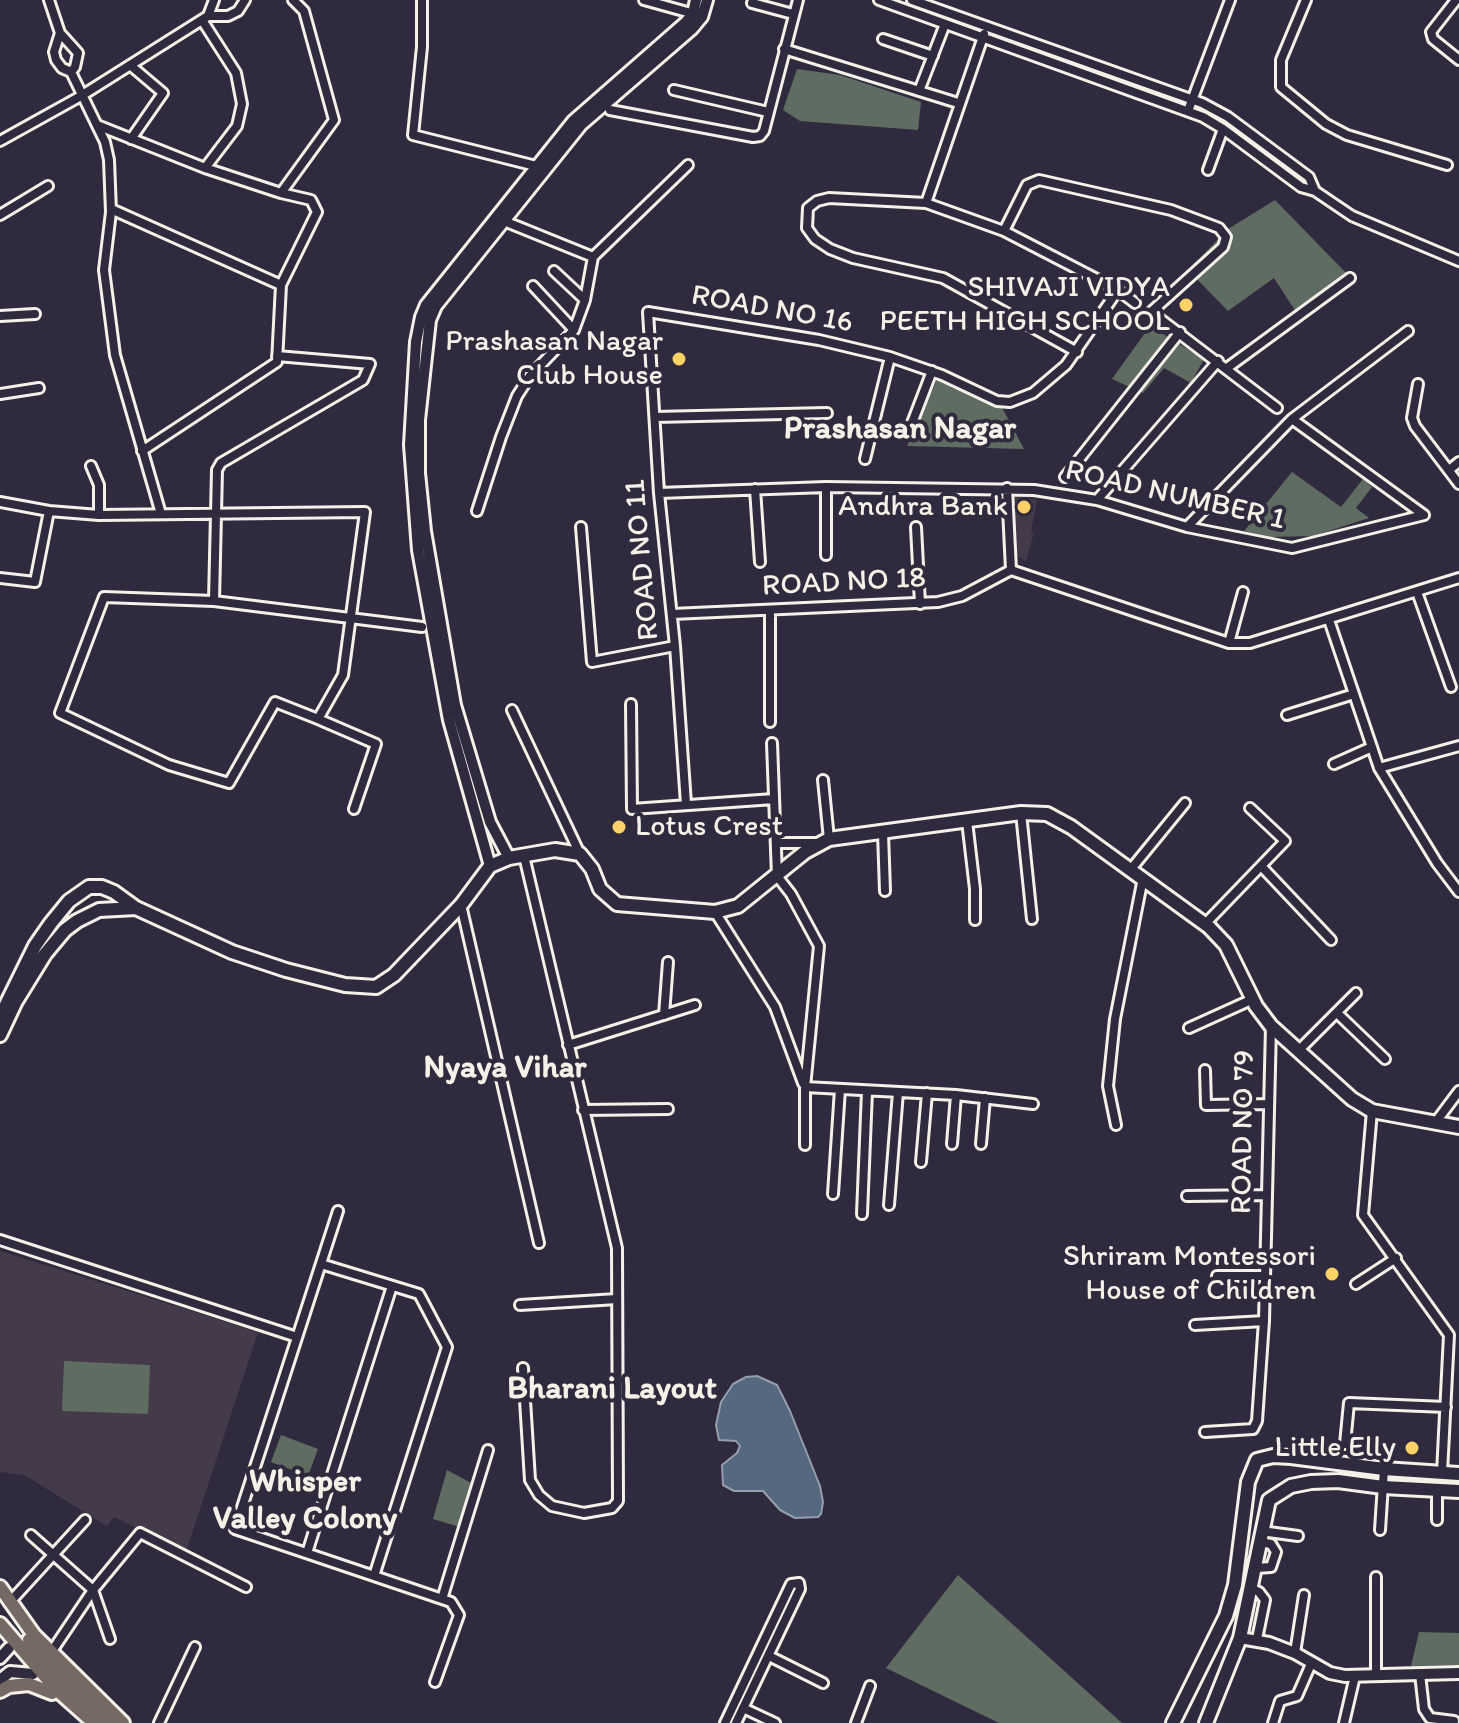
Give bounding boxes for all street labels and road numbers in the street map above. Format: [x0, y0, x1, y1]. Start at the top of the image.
street label: ROAD NO 16 [688, 278, 856, 342]
street label: ROAD NUMBER 1 [1062, 453, 1288, 539]
street label: ROAD NO 11 [618, 478, 668, 642]
street label: ROAD NO 18 [761, 561, 927, 605]
street label: ROAD NO 79 [1225, 1050, 1263, 1214]

